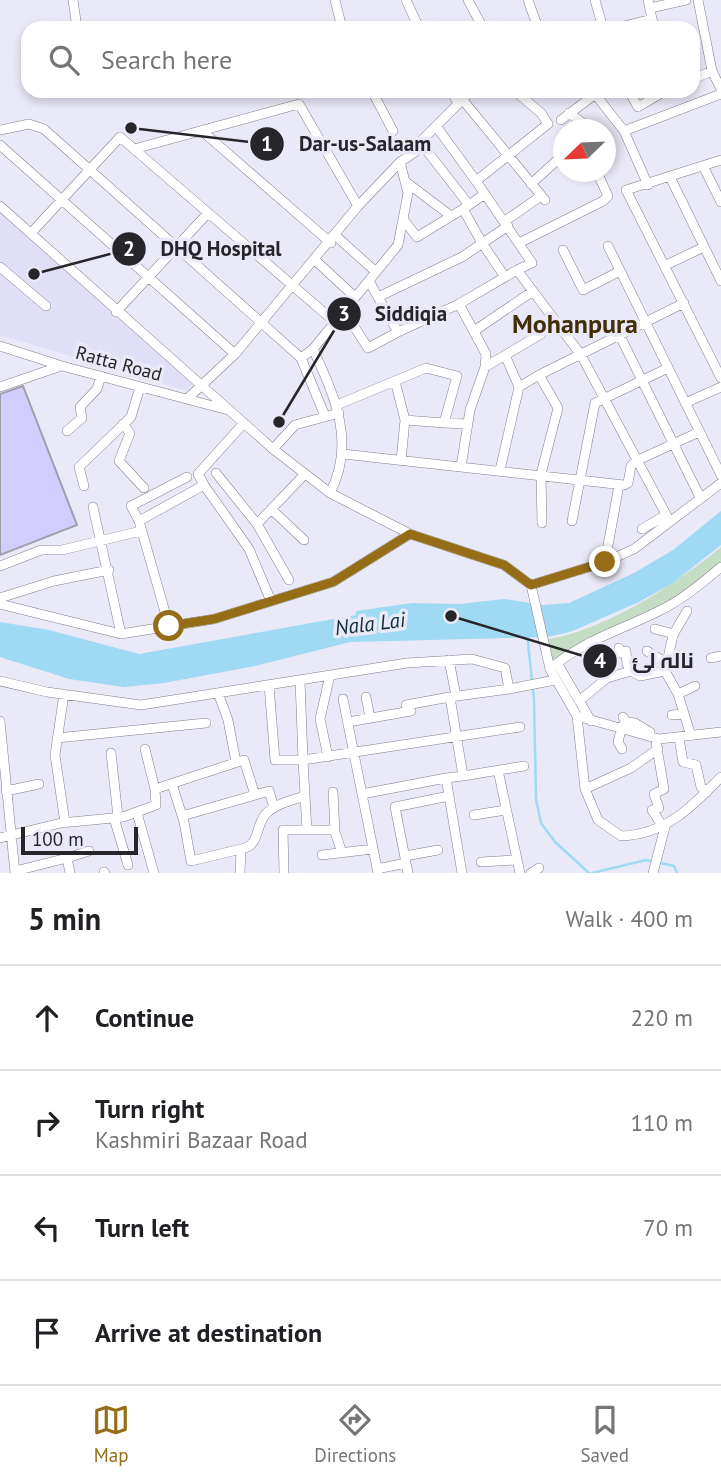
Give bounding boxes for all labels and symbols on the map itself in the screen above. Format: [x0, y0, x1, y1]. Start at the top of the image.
north arrow [553, 119, 616, 182]
callout: Dar-us-Salaam [250, 123, 445, 165]
text: 1 [261, 130, 273, 157]
text: Dar-us-Salaam [299, 130, 431, 157]
callout: DHQ Hospital [111, 228, 295, 270]
text: 2 [123, 235, 135, 262]
text: DHQ Hospital [160, 235, 282, 262]
callout: Siddiqia [326, 293, 462, 335]
text: 3 [338, 300, 350, 327]
text: Siddiqia [375, 300, 447, 327]
district label: Mohanpura [512, 307, 638, 340]
street label: Ratta Road [73, 340, 165, 386]
route end [589, 546, 620, 577]
water label: Nala Lai [333, 606, 407, 641]
route start [153, 610, 184, 641]
callout: نالہ لئ [583, 640, 708, 682]
text: 4 [594, 647, 606, 674]
text: نالہ لئ [632, 647, 694, 674]
scale bar [21, 824, 138, 856]

